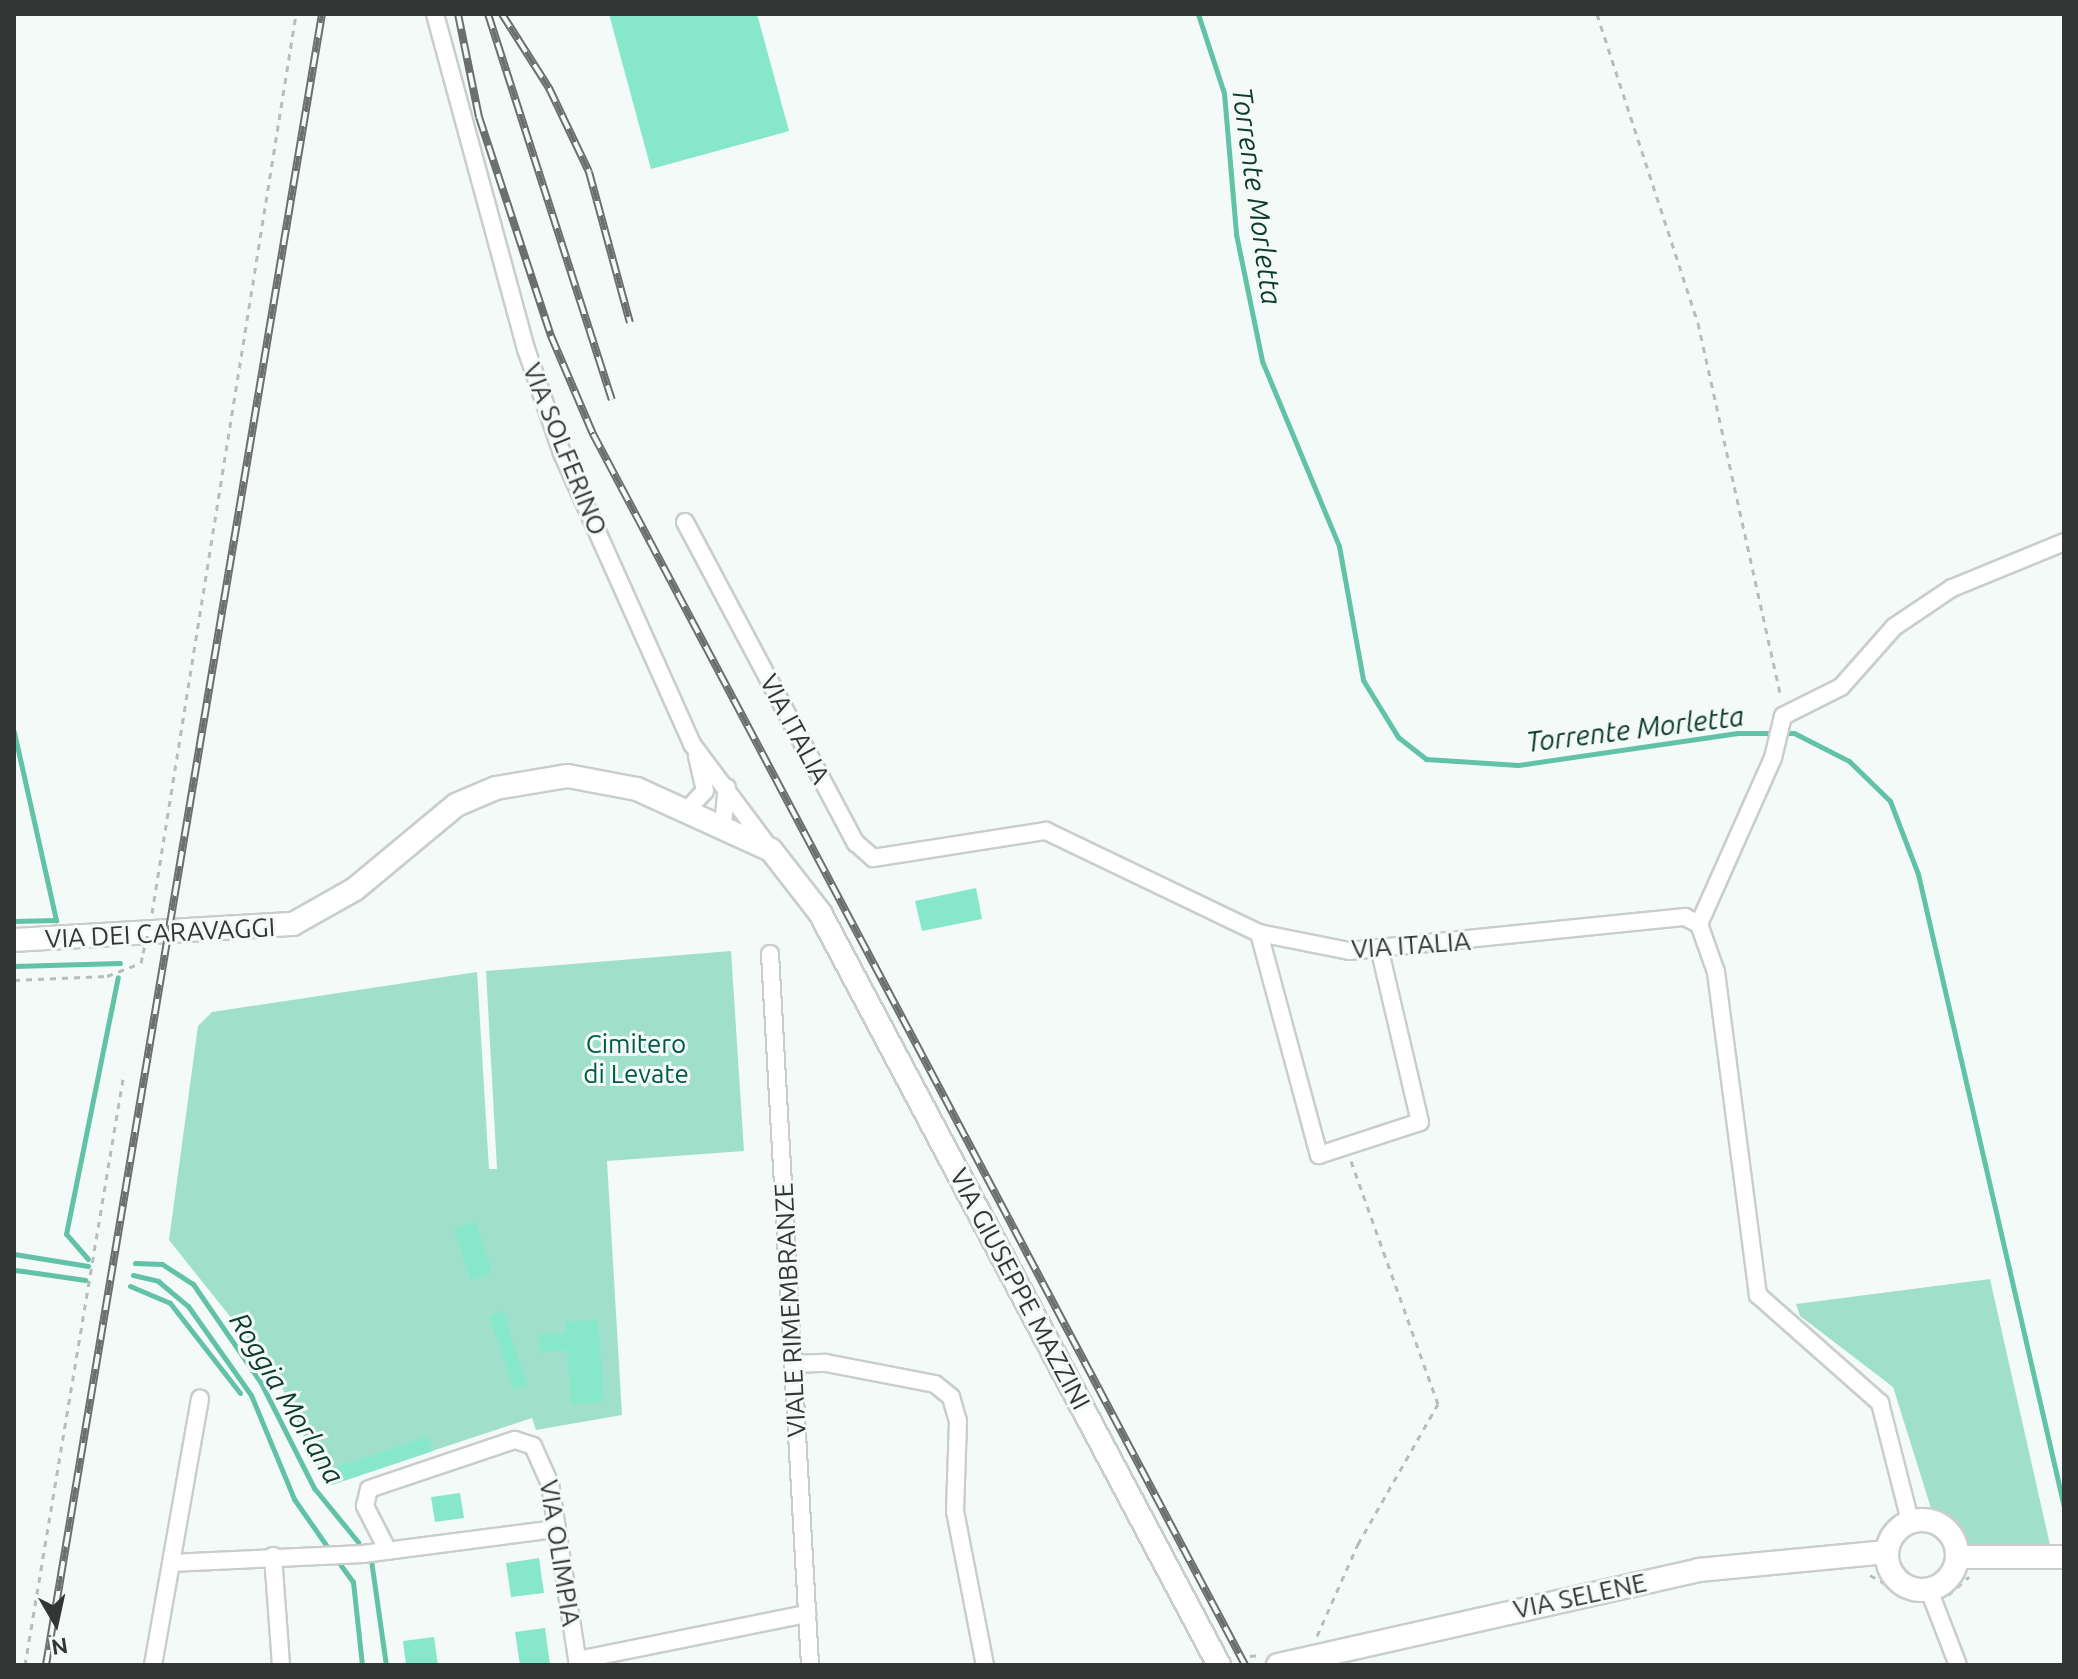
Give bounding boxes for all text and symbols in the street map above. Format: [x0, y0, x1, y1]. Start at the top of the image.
water label: Torrente Morletta [1225, 85, 1289, 307]
street label: VIA SOLFERINO [516, 358, 614, 540]
street label: VIA ITALIA [753, 669, 837, 789]
water label: Torrente Morletta [1524, 699, 1746, 759]
street label: VIA DEI CARAVAGGI [44, 911, 276, 955]
street label: VIA ITALIA [1350, 925, 1472, 965]
park label: Cimitero di Levate [583, 1028, 689, 1090]
street label: VIA GIUSEPPE MAZZINI [943, 1163, 1097, 1415]
street label: VIALE RIMEMBRANZE [768, 1182, 812, 1438]
water label: Roggia Morlana [223, 1306, 351, 1490]
street label: VIA OLIMPIA [533, 1478, 587, 1628]
street label: VIA SELENE [1511, 1567, 1649, 1625]
north arrow [16, 1583, 96, 1663]
text: N [50, 1634, 70, 1661]

